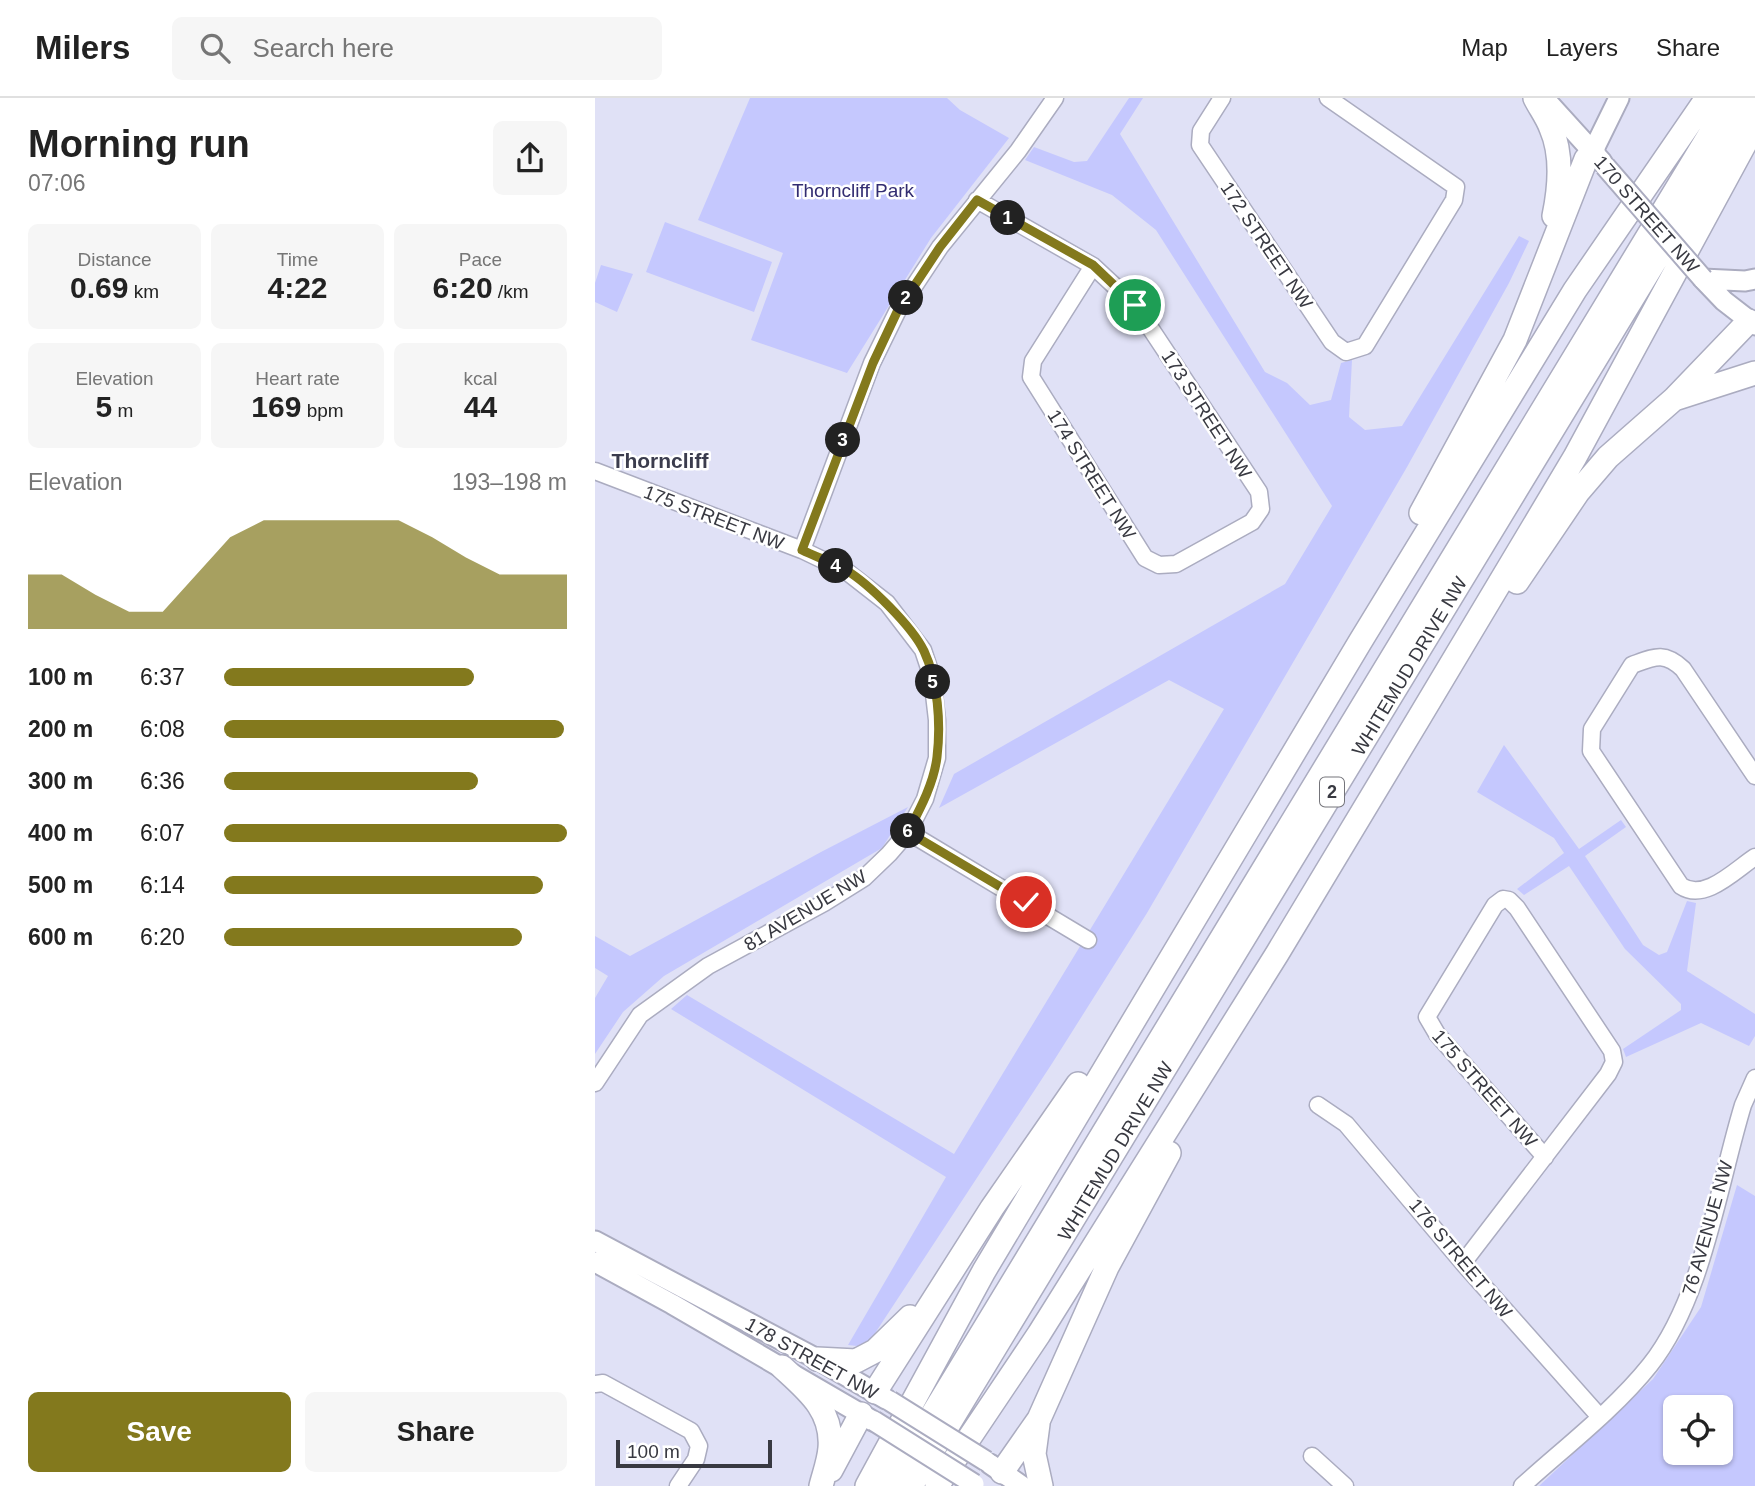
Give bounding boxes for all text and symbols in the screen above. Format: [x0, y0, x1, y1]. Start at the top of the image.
search box [172, 17, 662, 80]
text: Milers [35, 29, 130, 66]
icon: search [196, 29, 234, 67]
text: Search here [252, 33, 394, 63]
text: Map [1461, 34, 1508, 61]
text: Layers [1546, 34, 1618, 61]
text: Share [1656, 34, 1720, 61]
button: share [493, 121, 567, 195]
text: Morning run [28, 123, 250, 165]
street label: 170 STREET NW [1590, 151, 1703, 277]
text: 07:06 [28, 170, 86, 196]
street label: 172 STREET NW [1216, 178, 1317, 313]
park label: Thorncliff Park [792, 180, 915, 201]
pin: 1 [991, 200, 1025, 236]
text: 1 [1002, 207, 1013, 228]
text: Distance [78, 249, 151, 270]
text: Time [277, 249, 318, 270]
text: Pace [459, 249, 502, 270]
text: 0.69 [70, 271, 128, 304]
text: 4:22 [267, 271, 328, 304]
text: 6:20 [433, 271, 493, 304]
pin [1105, 275, 1165, 335]
pin: 2 [889, 280, 923, 316]
text: km [128, 281, 159, 302]
text: /km [493, 281, 528, 302]
icon: arrive [1116, 286, 1154, 324]
text: 2 [900, 287, 911, 308]
street label: 173 STREET NW [1157, 346, 1256, 482]
text: Elevation [75, 368, 154, 389]
text: Heart rate [255, 368, 340, 389]
text: kcal [464, 368, 497, 389]
text: 5 [96, 390, 112, 423]
text: 169 [251, 390, 301, 423]
text: 44 [464, 390, 497, 423]
text: m [112, 400, 133, 421]
text: bpm [301, 400, 344, 421]
street label: 174 STREET NW [1043, 406, 1140, 543]
pin: 3 [825, 422, 861, 458]
text: 3 [837, 429, 848, 450]
district label: Thorncliff [612, 449, 709, 472]
text: Elevation [28, 469, 123, 495]
text: 193–198 m [452, 469, 567, 495]
street label: 175 STREET NW [641, 481, 787, 554]
pin: 4 [819, 548, 853, 584]
text: 4 [830, 555, 841, 576]
street label: WHITEMUD DRIVE NW [1348, 573, 1471, 759]
text: 100 m [28, 664, 93, 690]
text: 6:37 [140, 664, 185, 690]
pin: 5 [915, 664, 951, 700]
text: 5 [927, 671, 938, 692]
text: 200 m [28, 716, 93, 742]
text: 6:08 [140, 716, 185, 742]
text: 300 m [28, 768, 93, 794]
text: 6:36 [140, 768, 185, 794]
road number: 2 [1320, 778, 1344, 806]
pin: 6 [891, 814, 925, 848]
text: 400 m [28, 820, 93, 846]
text: 6:07 [140, 820, 185, 846]
text: 6 [902, 820, 913, 841]
street label: 81 AVENUE NW [740, 866, 870, 955]
text: 500 m [28, 872, 93, 898]
text: 6:14 [140, 872, 185, 898]
pin [996, 872, 1056, 932]
icon: check [1007, 883, 1045, 921]
text: 600 m [28, 924, 93, 950]
text: 6:20 [140, 924, 185, 950]
street label: 175 STREET NW [1428, 1025, 1541, 1151]
street label: WHITEMUD DRIVE NW [1054, 1058, 1177, 1244]
street label: 76 AVENUE NW [1678, 1158, 1737, 1298]
street label: 176 STREET NW [1405, 1195, 1516, 1322]
street label: 178 STREET NW [742, 1313, 882, 1404]
button: Save [28, 1392, 291, 1472]
button: Share [305, 1392, 567, 1472]
map controls [1663, 1395, 1733, 1465]
button: locate [1663, 1395, 1733, 1465]
scale bar [616, 1437, 772, 1469]
text: 100 m [627, 1441, 680, 1462]

